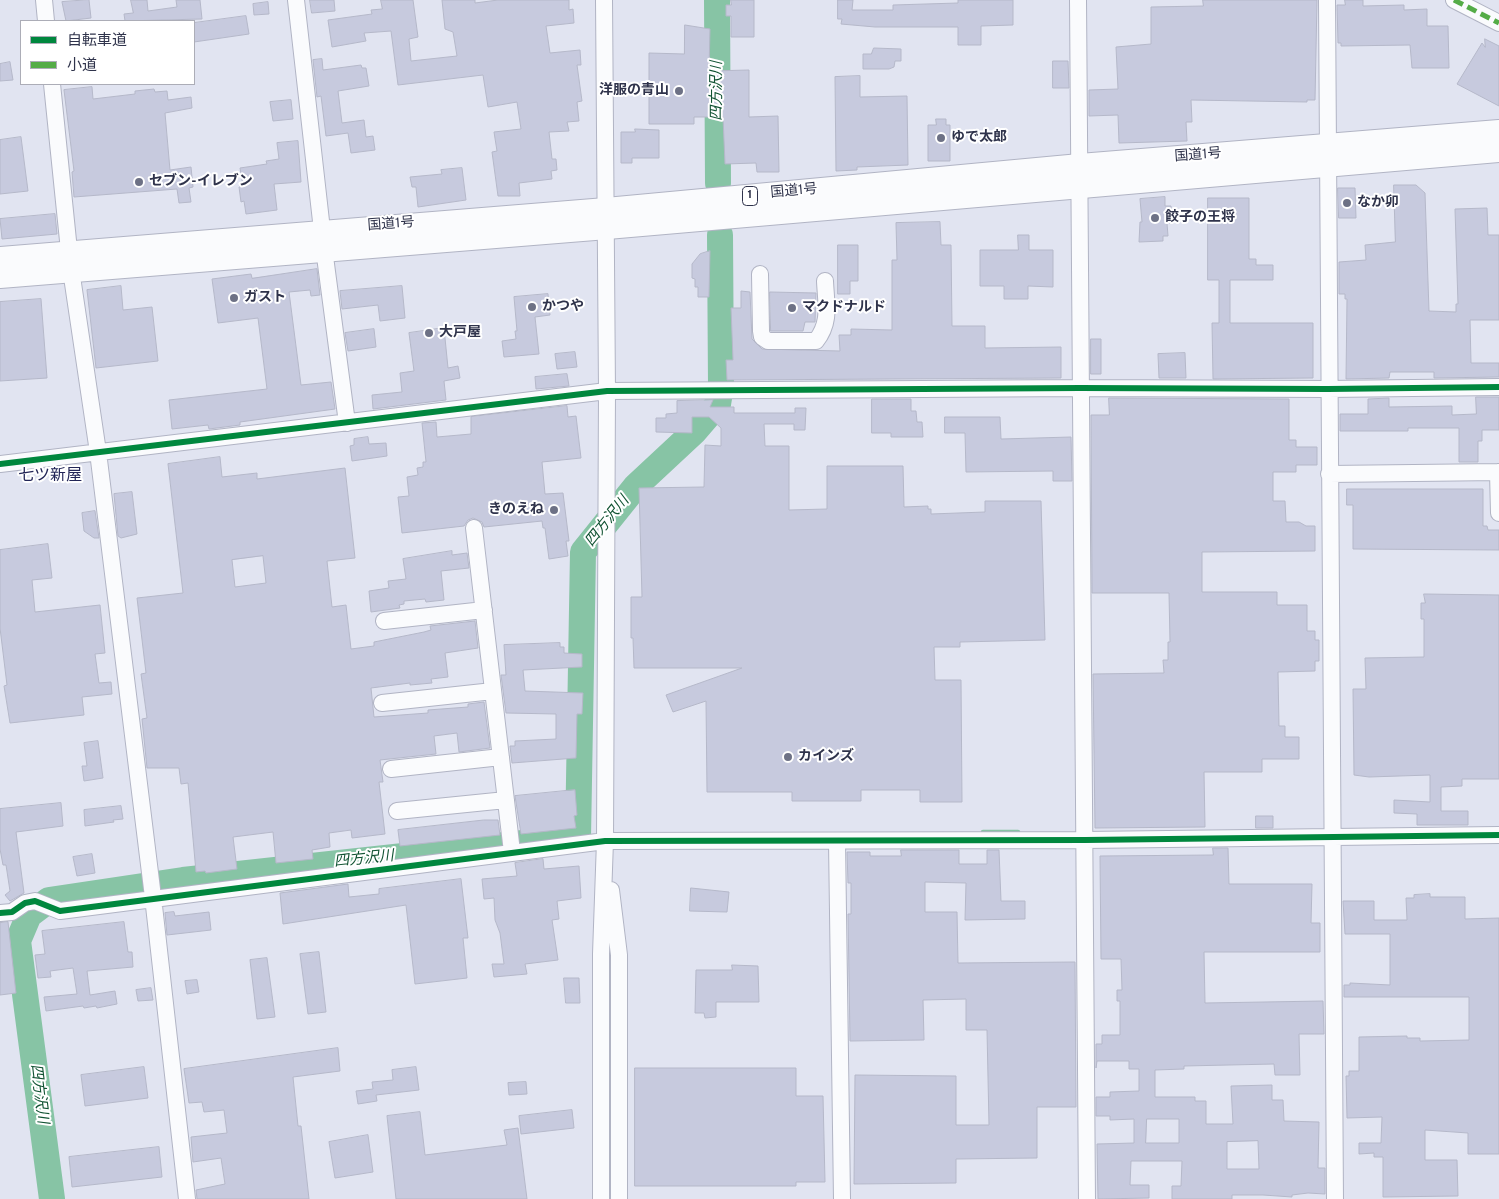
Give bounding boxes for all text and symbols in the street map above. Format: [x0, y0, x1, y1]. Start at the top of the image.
legend [20, 20, 195, 85]
text: 自転車道 [67, 32, 127, 51]
text: 小道 [67, 57, 97, 76]
water label: 四方沢川 [709, 61, 727, 121]
place label: 洋服の青山 [599, 83, 669, 99]
marker: 洋服の青山 [673, 85, 685, 97]
place label: ゆで太郎 [951, 130, 1007, 146]
marker: ゆで太郎 [935, 132, 947, 144]
street label: 国道1号 [1174, 146, 1222, 166]
place label: セブン-イレブン [149, 174, 253, 190]
marker: セブン-イレブン [133, 176, 145, 188]
street label: 国道1号 [770, 182, 818, 202]
road number: 1 [742, 187, 758, 206]
place label: なか卯 [1357, 195, 1399, 211]
marker: なか卯 [1341, 197, 1353, 209]
place label: 餃子の王将 [1165, 210, 1235, 226]
marker: 餃子の王将 [1149, 212, 1161, 224]
street label: 国道1号 [367, 215, 415, 235]
place label: ガスト [244, 290, 286, 306]
marker: ガスト [228, 292, 240, 304]
place label: かつや [542, 299, 584, 315]
place label: マクドナルド [802, 300, 886, 316]
marker: かつや [526, 301, 538, 313]
marker: マクドナルド [786, 302, 798, 314]
place label: 大戸屋 [439, 325, 481, 341]
marker: 大戸屋 [423, 327, 435, 339]
district label: 七ツ新屋 [18, 467, 82, 487]
water label: 四方沢川 [582, 493, 634, 551]
place label: きのえね [488, 502, 544, 518]
marker: きのえね [548, 504, 560, 516]
place label: カインズ [798, 749, 854, 765]
marker: カインズ [782, 751, 794, 763]
water label: 四方沢川 [333, 848, 395, 872]
water label: 四方沢川 [25, 1063, 51, 1125]

